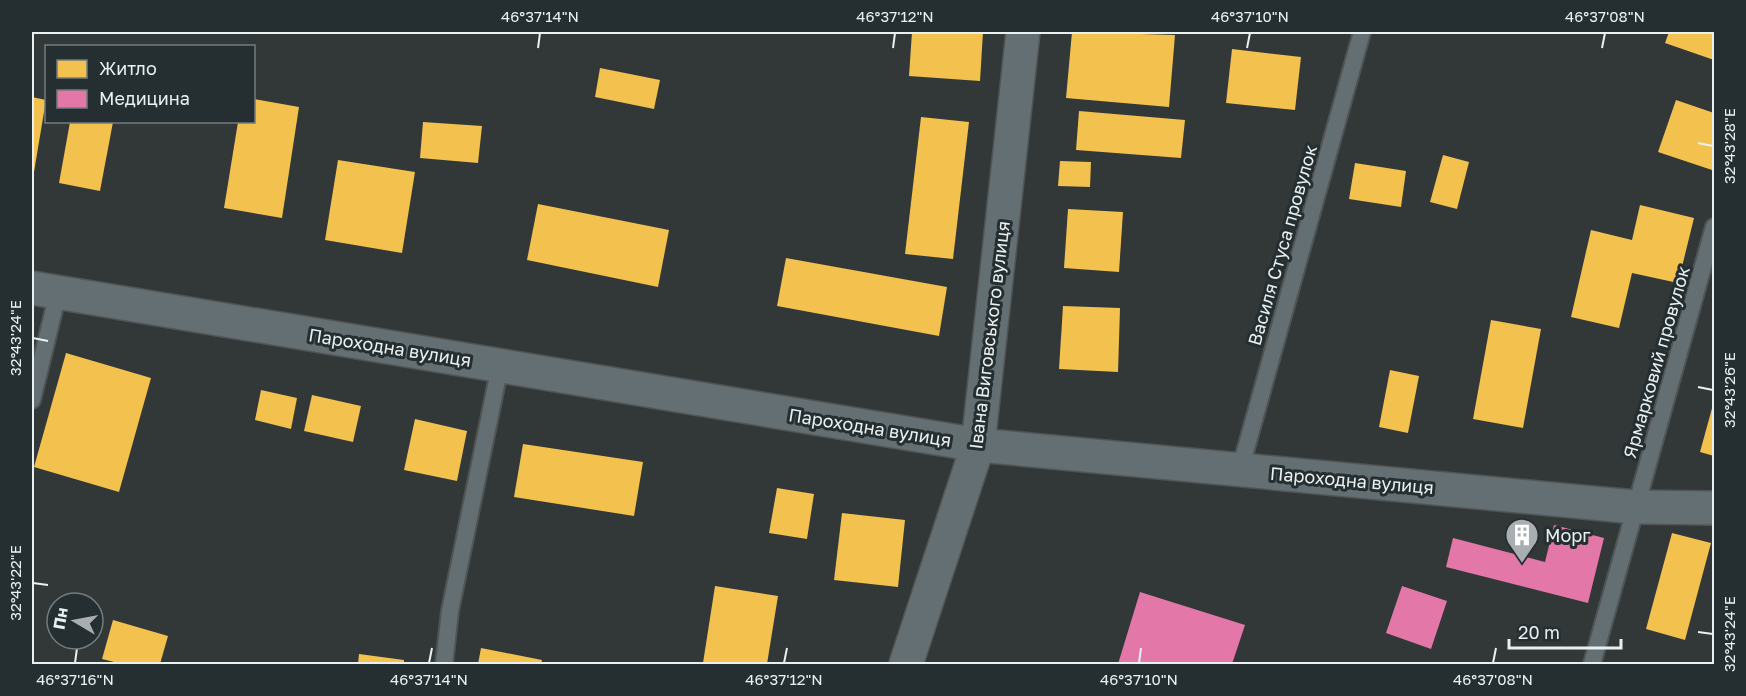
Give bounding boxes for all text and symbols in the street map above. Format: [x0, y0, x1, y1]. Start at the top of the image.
text: 46°37'14"N [501, 7, 579, 25]
text: 46°37'12"N [856, 7, 934, 25]
text: 46°37'10"N [1211, 7, 1289, 25]
text: 46°37'08"N [1565, 7, 1645, 25]
legend [45, 45, 255, 123]
text: Житло [99, 57, 157, 79]
text: Медицина [99, 87, 190, 109]
text: 32°43'28"E [1720, 108, 1738, 184]
street label: Василя Стуса провулок [1243, 142, 1321, 348]
street label: Івана Виговського вулиця [964, 220, 1014, 450]
street label: Ярмарковий провулок [1618, 263, 1694, 461]
text: 32°43'24"E [6, 300, 24, 376]
street label: Пароходна вулиця [307, 323, 473, 371]
text: 32°43'26"E [1720, 352, 1738, 428]
street label: Пароходна вулиця [787, 403, 953, 451]
street label: Пароходна вулиця [1269, 462, 1435, 498]
building icon: Морг [1504, 517, 1540, 564]
place label: Морг [1545, 524, 1591, 546]
text: 32°43'22"E [6, 545, 24, 621]
north arrow [45, 591, 105, 651]
text: 32°43'24"E [1720, 596, 1738, 672]
text: Пн [48, 606, 72, 631]
scale bar [1509, 612, 1622, 650]
text: 20 m [1518, 621, 1560, 643]
text: 46°37'16"N [36, 670, 114, 688]
text: 46°37'14"N [390, 670, 468, 688]
text: 46°37'12"N [745, 670, 823, 688]
text: 46°37'10"N [1100, 670, 1178, 688]
text: 46°37'08"N [1453, 670, 1533, 688]

